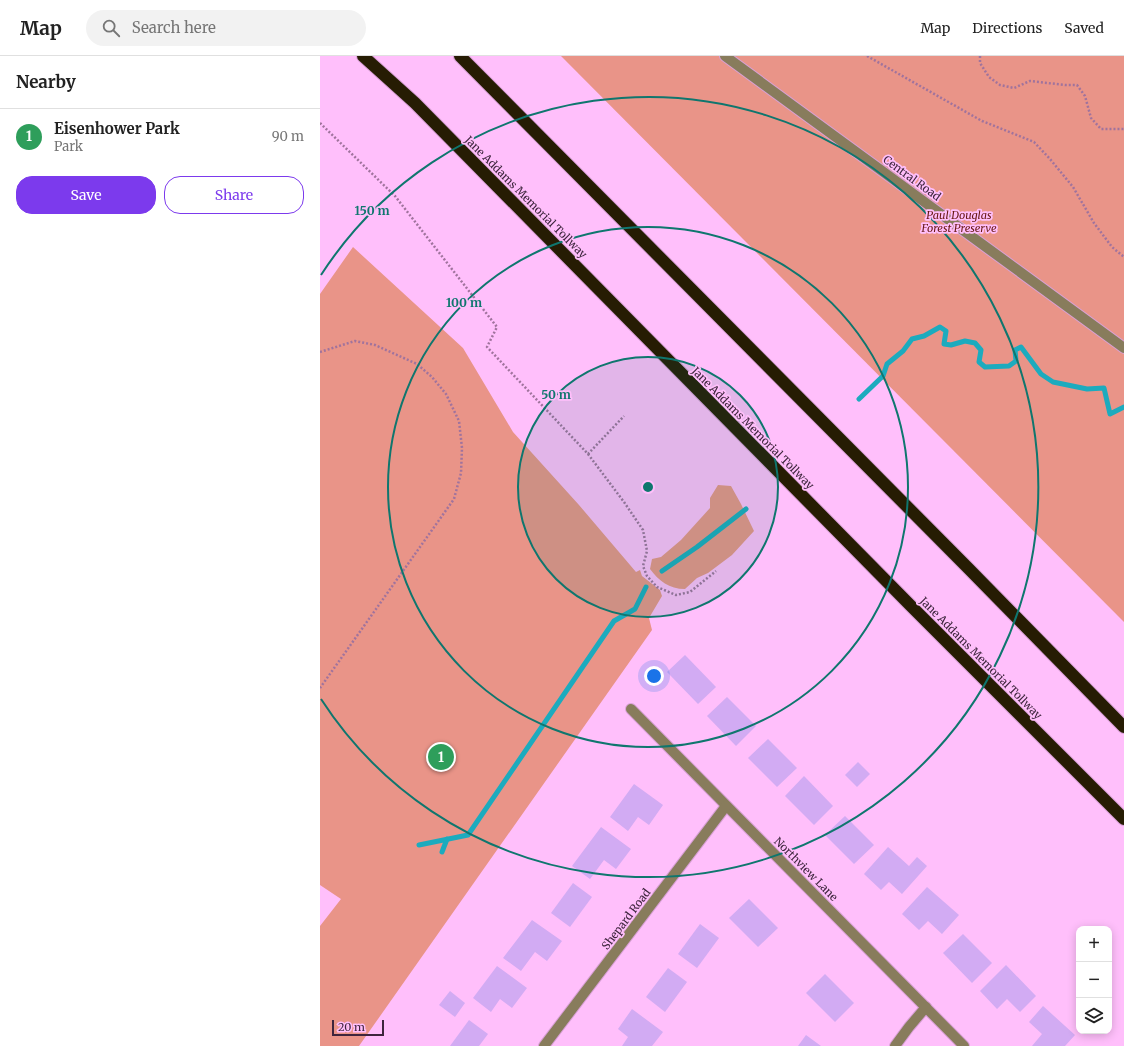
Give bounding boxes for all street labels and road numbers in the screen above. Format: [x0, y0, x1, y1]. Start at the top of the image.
street label: Jane Addams Memorial Tollway [461, 132, 590, 261]
street label: Central Road [880, 152, 944, 204]
street label: Jane Addams Memorial Tollway [688, 363, 817, 492]
street label: Jane Addams Memorial Tollway [916, 593, 1045, 722]
street label: Northview Lane [771, 834, 841, 904]
street label: Shepard Road [599, 885, 654, 952]

